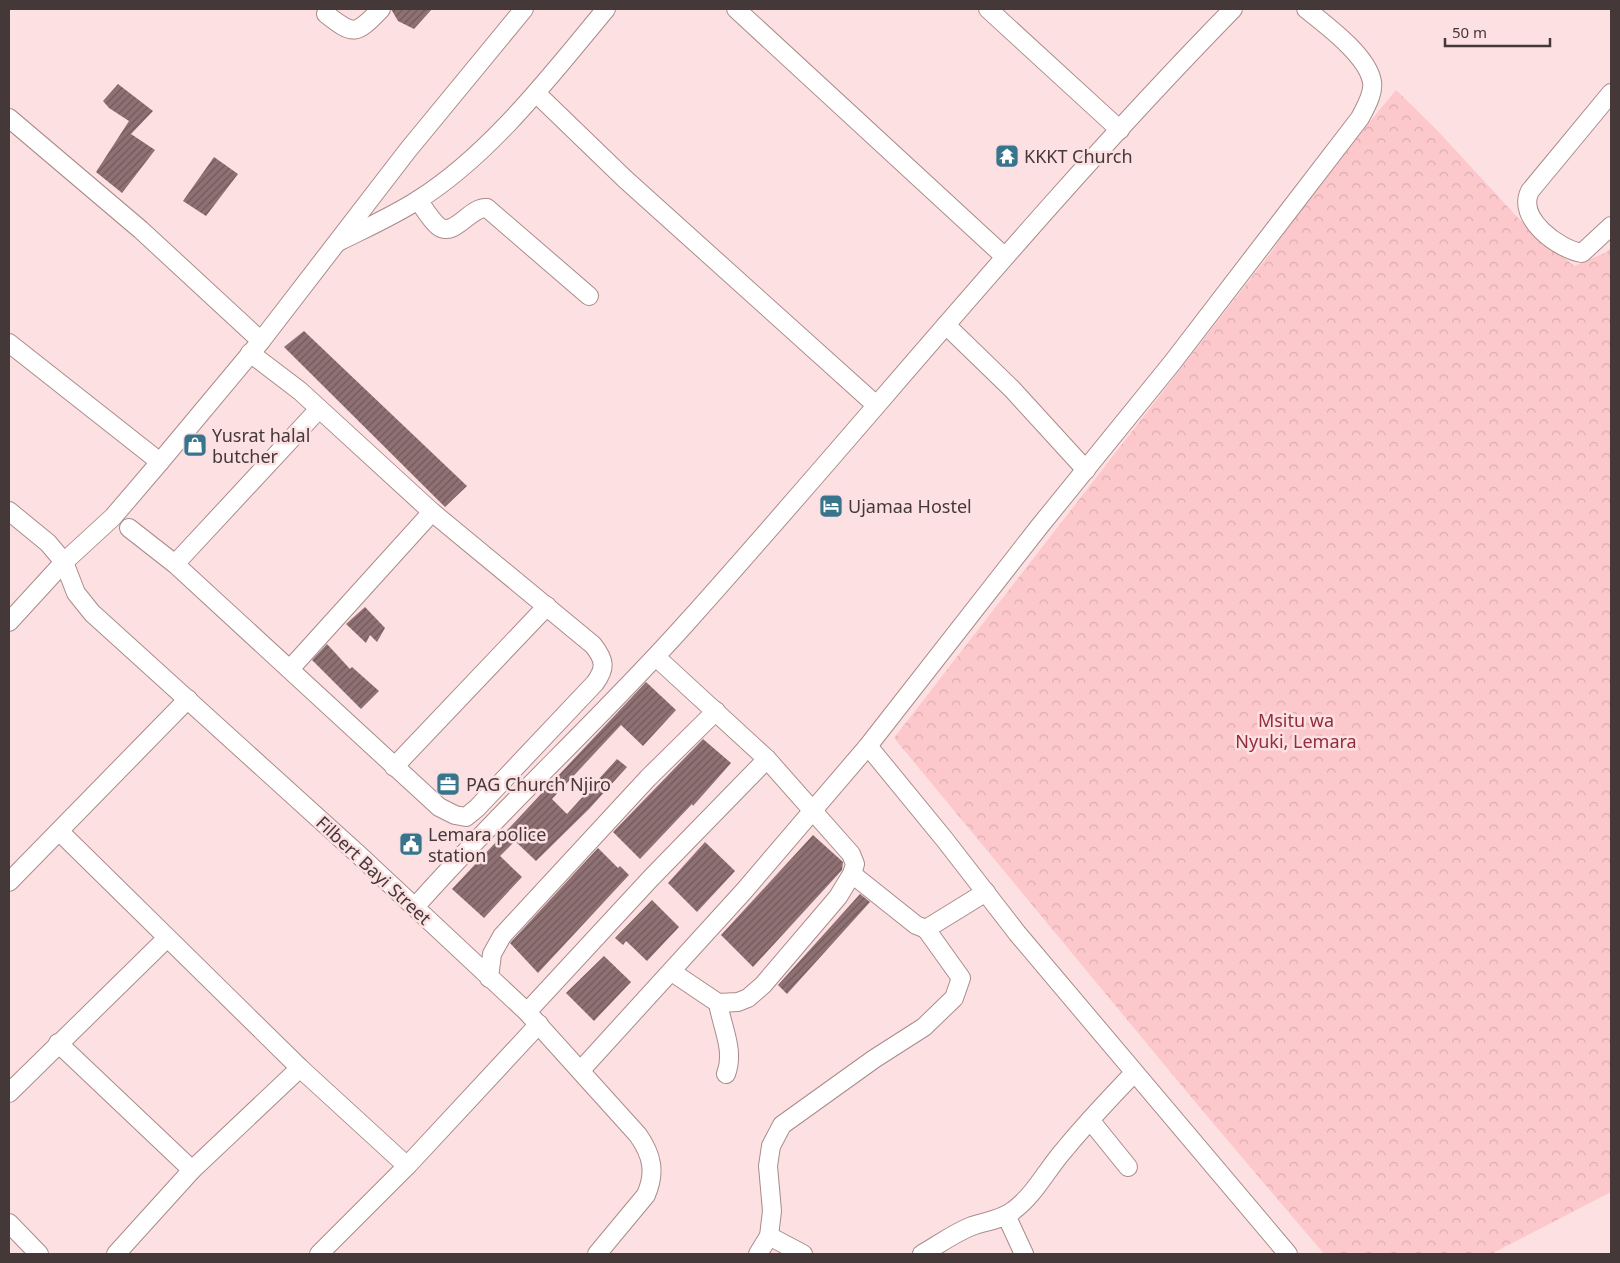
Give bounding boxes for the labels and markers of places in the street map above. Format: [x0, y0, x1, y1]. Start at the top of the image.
temple icon: KKKT Church [994, 143, 1020, 169]
place label: KKKT Church [1024, 144, 1133, 168]
place label: Yusrat halal butcher [212, 423, 310, 468]
shop icon: Yusrat halal butcher [182, 432, 208, 458]
hotel icon: Ujamaa Hostel [818, 493, 844, 519]
place label: Ujamaa Hostel [848, 494, 972, 518]
office icon: PAG Church Njiro [435, 771, 461, 797]
place label: PAG Church Njiro [466, 772, 611, 796]
place label: Lemara police station [428, 822, 546, 867]
public building icon: Lemara police station [398, 831, 424, 857]

